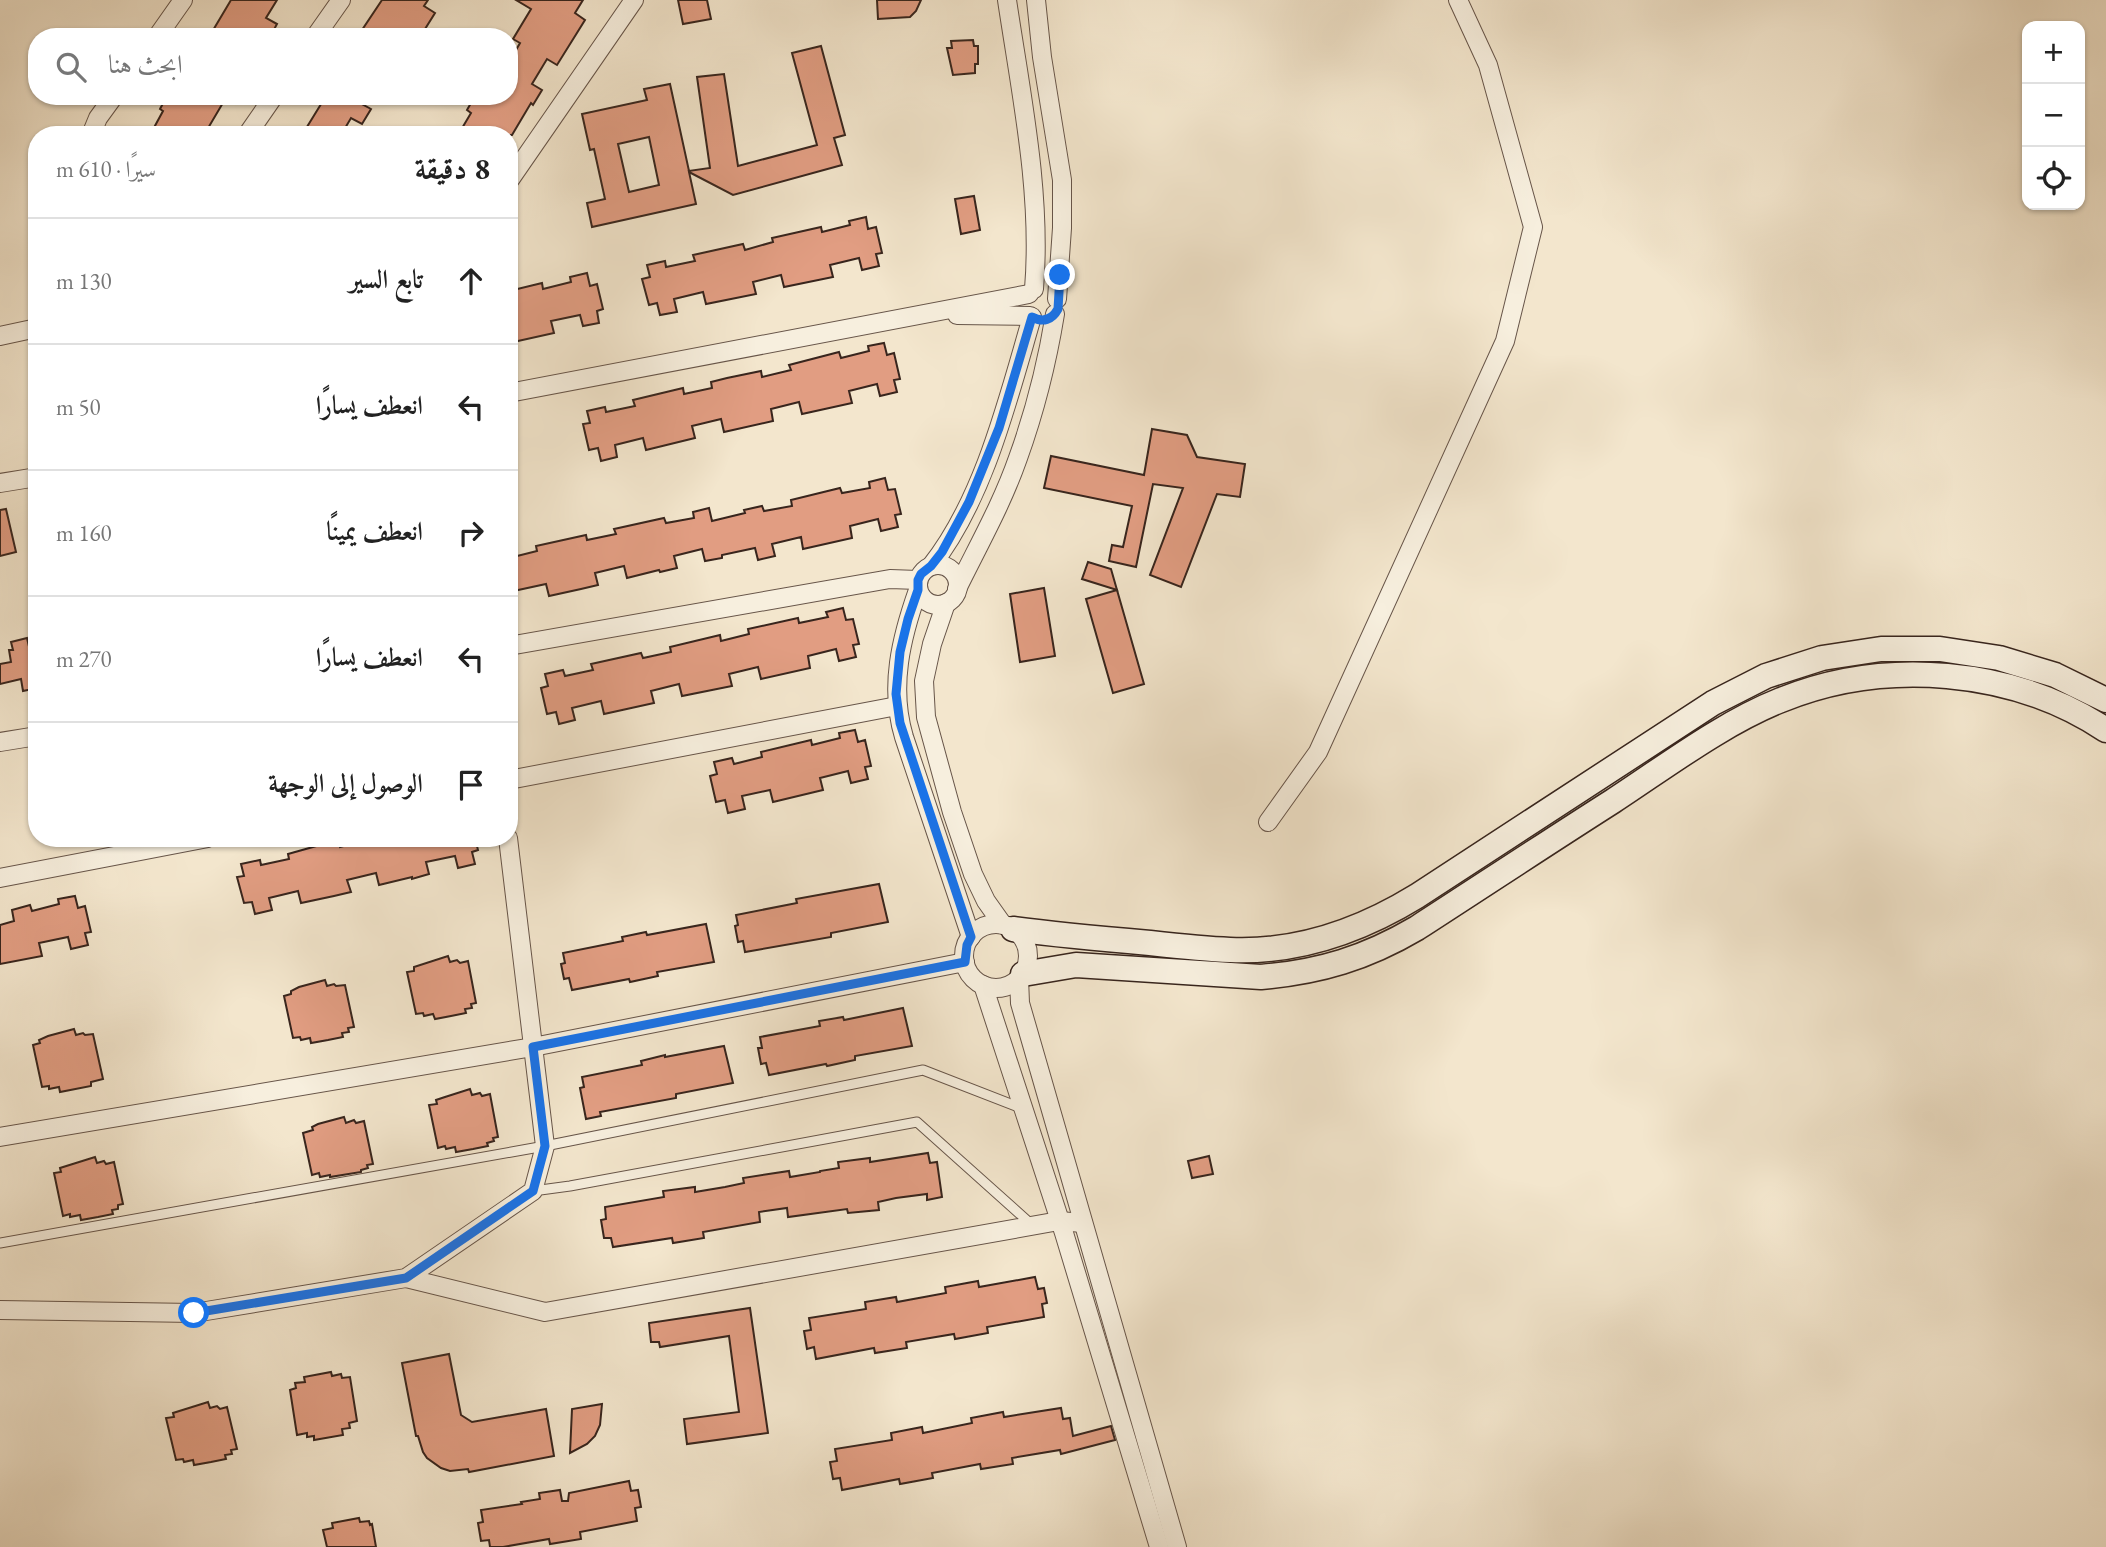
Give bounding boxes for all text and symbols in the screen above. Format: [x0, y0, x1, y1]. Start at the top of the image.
map controls [2022, 21, 2085, 210]
button: + [2022, 21, 2085, 84]
search box [28, 28, 518, 105]
text: ابحث هنا [108, 47, 183, 81]
icon: search [52, 48, 90, 86]
button: − [2022, 84, 2085, 147]
button: locate [2022, 147, 2085, 210]
text: 8 دقيقة [415, 149, 490, 188]
text: سيرًا · 610 m [56, 154, 156, 184]
route end [1044, 259, 1075, 290]
text: تابع السير [349, 262, 423, 296]
icon: ahead [452, 262, 490, 300]
text: 130 m [56, 266, 112, 296]
text: انعطف يسارًا [316, 388, 423, 422]
icon: left [452, 388, 490, 426]
text: 50 m [56, 392, 101, 422]
text: انعطف يمينًا [326, 514, 423, 548]
icon: right [452, 514, 490, 552]
text: 160 m [56, 518, 112, 548]
text: انعطف يسارًا [316, 640, 423, 674]
icon: left [452, 640, 490, 678]
text: 270 m [56, 644, 112, 674]
text: الوصول إلى الوجهة [268, 766, 423, 800]
icon: arrive [452, 766, 490, 804]
route start [178, 1297, 209, 1328]

